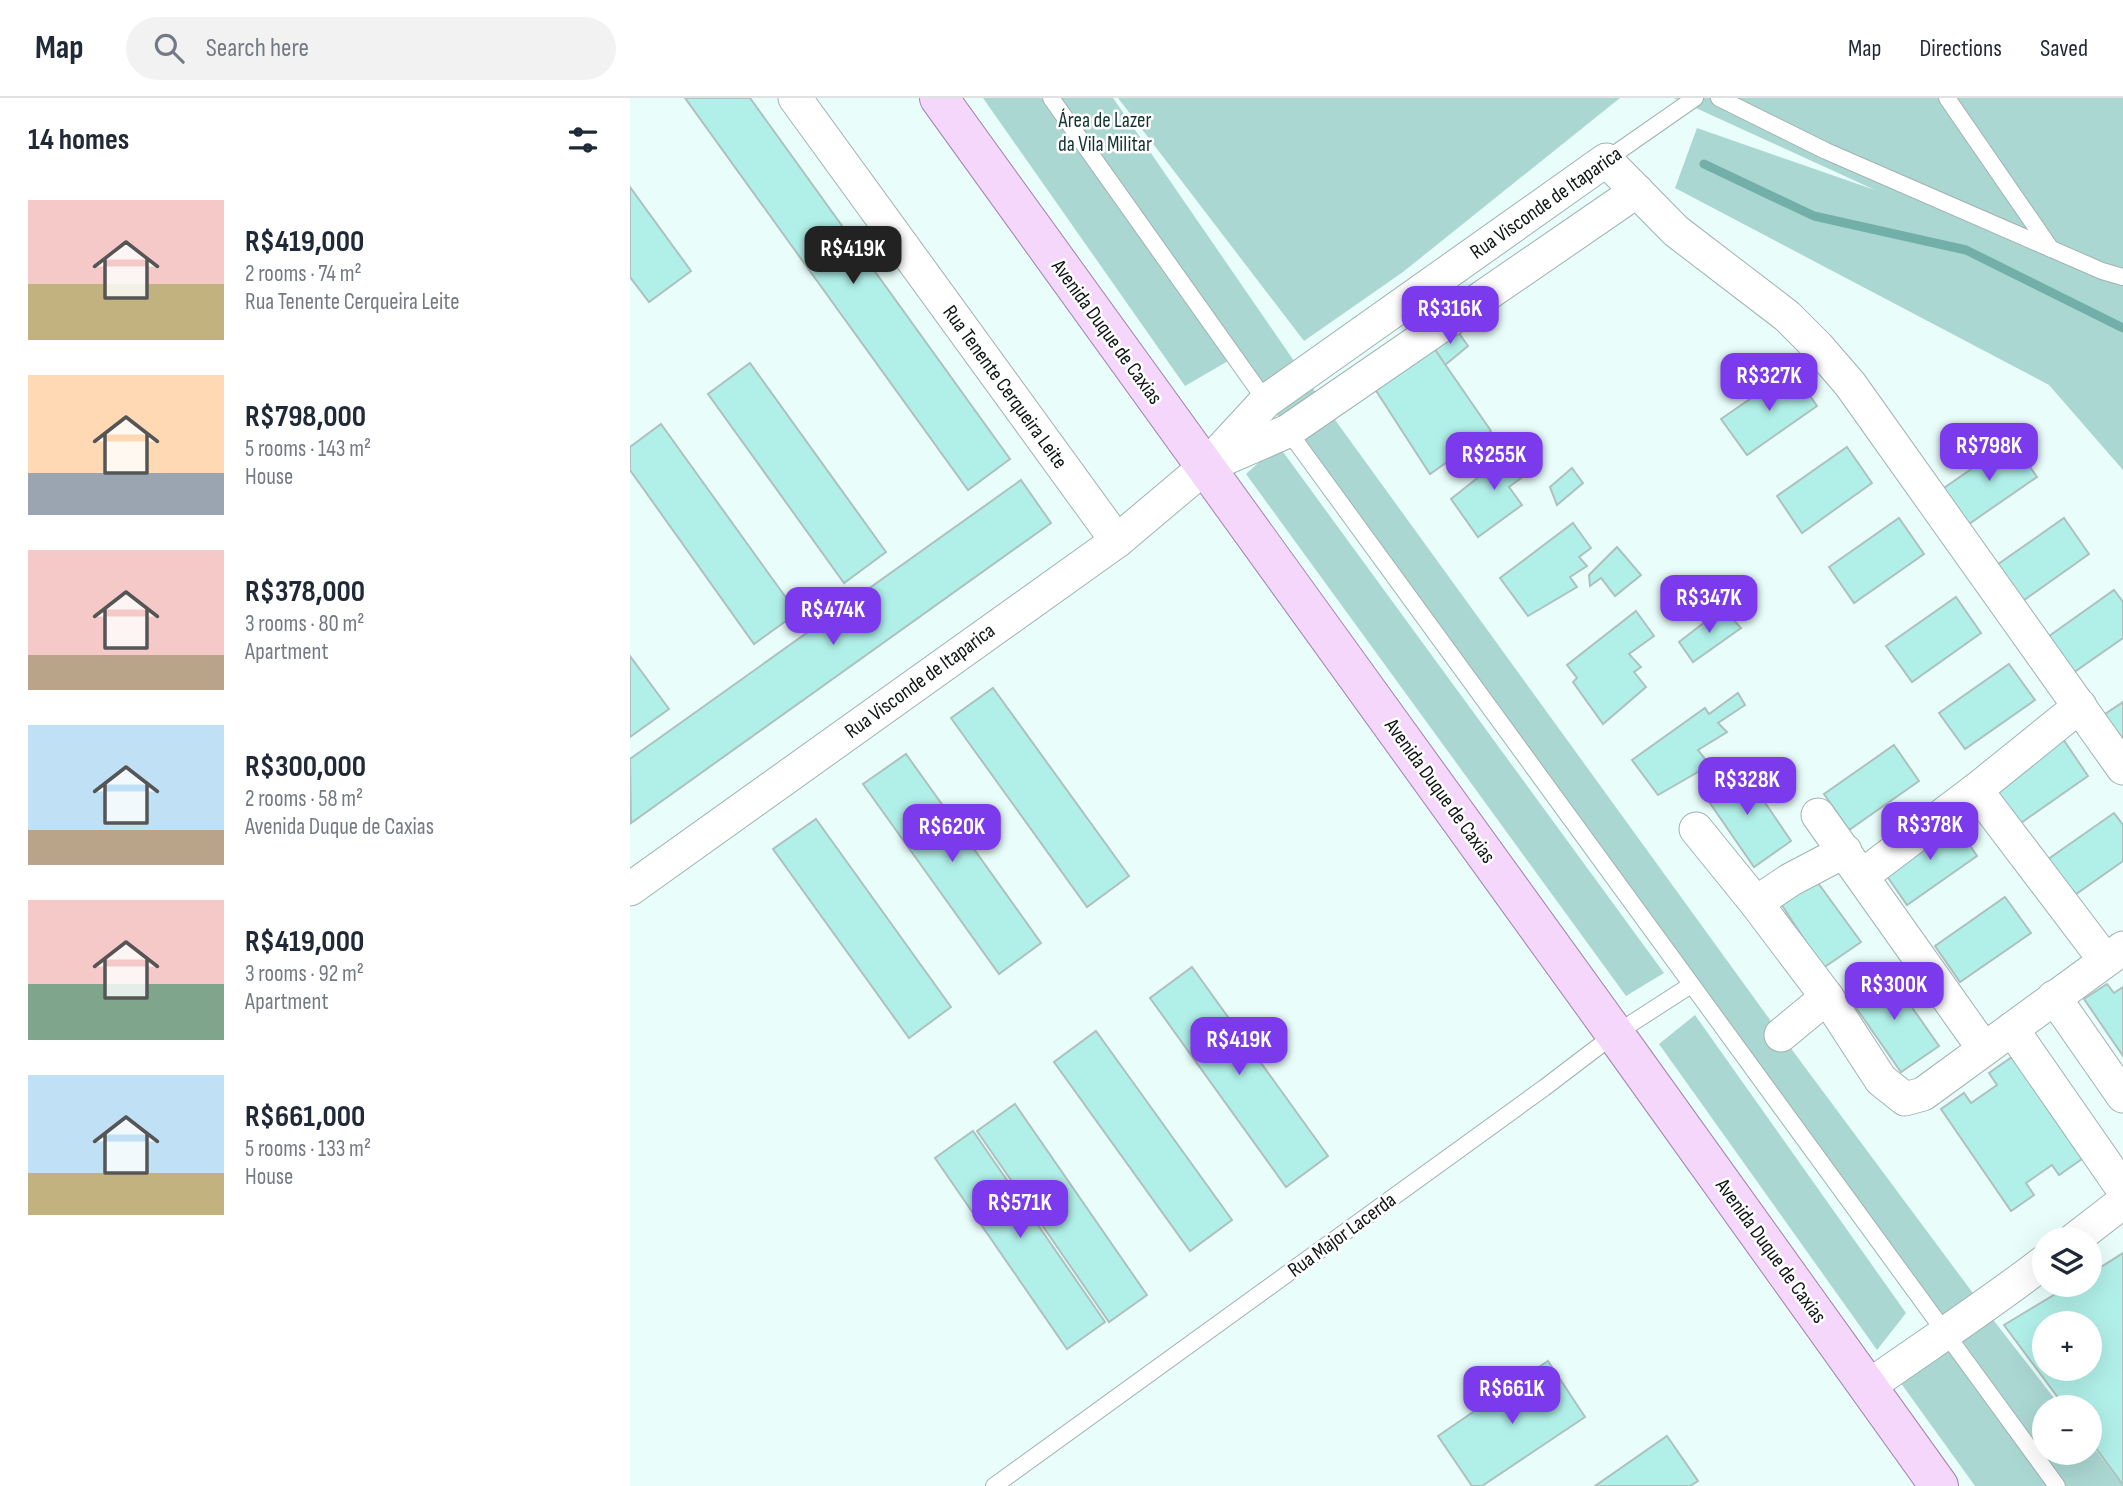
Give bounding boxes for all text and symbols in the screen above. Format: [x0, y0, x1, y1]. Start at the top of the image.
search box [126, 17, 616, 80]
text: Map [35, 28, 84, 68]
icon: search [150, 29, 188, 67]
text: Search here [206, 33, 309, 64]
text: Map [1848, 34, 1881, 63]
text: Directions [1919, 34, 2002, 63]
text: Saved [2040, 34, 2088, 63]
park label: Área de Lazer da Vila Militar [1057, 108, 1152, 157]
icon: filters [564, 121, 602, 159]
text: 14 homes [28, 122, 129, 158]
street label: Rua Visconde de Itaparica [1465, 141, 1627, 265]
text: R$419,000 [245, 224, 364, 260]
pin: R$419K [796, 226, 910, 286]
icon: home [84, 228, 168, 312]
text: R$419K [820, 235, 886, 263]
street label: Avenida Duque de Caxias [1046, 254, 1168, 409]
text: 2 rooms · 74 m² [245, 260, 362, 288]
pin: R$316K [1393, 286, 1507, 346]
text: Rua Tenente Cerqueira Leite [245, 288, 459, 316]
text: R$316K [1418, 295, 1482, 323]
street label: Rua Tenente Cerqueira Leite [937, 300, 1073, 474]
pin: R$327K [1712, 354, 1826, 413]
text: R$327K [1736, 362, 1802, 390]
text: R$798,000 [245, 399, 366, 435]
icon: home [84, 403, 168, 487]
pin: R$798K [1932, 424, 2046, 483]
pin: R$255K [1437, 432, 1551, 492]
text: R$798K [1956, 432, 2022, 460]
text: 5 rooms · 143 m² [245, 435, 371, 463]
text: R$255K [1462, 441, 1526, 469]
text: House [245, 463, 293, 491]
text: R$378,000 [245, 574, 365, 610]
pin: R$347K [1652, 575, 1766, 635]
icon: home [84, 578, 168, 662]
text: R$347K [1676, 584, 1742, 612]
pin: R$474K [776, 588, 890, 647]
text: R$474K [801, 596, 865, 624]
text: 3 rooms · 80 m² [245, 610, 364, 638]
street label: Rua Visconde de Itaparica [840, 618, 1000, 744]
text: Apartment [245, 638, 329, 666]
street label: Avenida Duque de Caxias [1379, 713, 1501, 868]
text: R$300,000 [245, 749, 366, 785]
icon: home [84, 753, 168, 837]
pin: R$328K [1690, 758, 1804, 817]
text: R$328K [1714, 766, 1780, 794]
text: 2 rooms · 58 m² [245, 785, 363, 813]
pin: R$378K [1873, 802, 1987, 862]
pin: R$620K [895, 804, 1009, 864]
text: R$378K [1897, 811, 1963, 839]
text: Avenida Duque de Caxias [245, 813, 434, 841]
text: R$620K [919, 813, 985, 841]
text: R$419,000 [245, 924, 364, 960]
icon: home [84, 928, 168, 1012]
text: 3 rooms · 92 m² [245, 960, 364, 988]
pin: R$300K [1837, 962, 1951, 1022]
text: R$300K [1861, 971, 1927, 999]
text: Apartment [245, 988, 329, 1016]
pin: R$419K [1182, 1018, 1296, 1077]
text: R$419K [1206, 1026, 1272, 1054]
text: R$661,000 [245, 1099, 365, 1135]
icon: home [84, 1103, 168, 1187]
text: 5 rooms · 133 m² [245, 1135, 371, 1163]
text: House [245, 1163, 293, 1191]
street label: Avenida Duque de Caxias [1710, 1173, 1832, 1328]
pin: R$571K [963, 1180, 1077, 1240]
street label: Rua Major Lacerda [1283, 1187, 1401, 1283]
text: R$571K [988, 1189, 1052, 1217]
map controls [2032, 1227, 2102, 1465]
button: layers [2032, 1227, 2102, 1297]
button: + [2032, 1311, 2102, 1381]
pin: R$661K [1455, 1366, 1569, 1426]
text: R$661K [1479, 1375, 1545, 1403]
button: − [2032, 1395, 2102, 1465]

